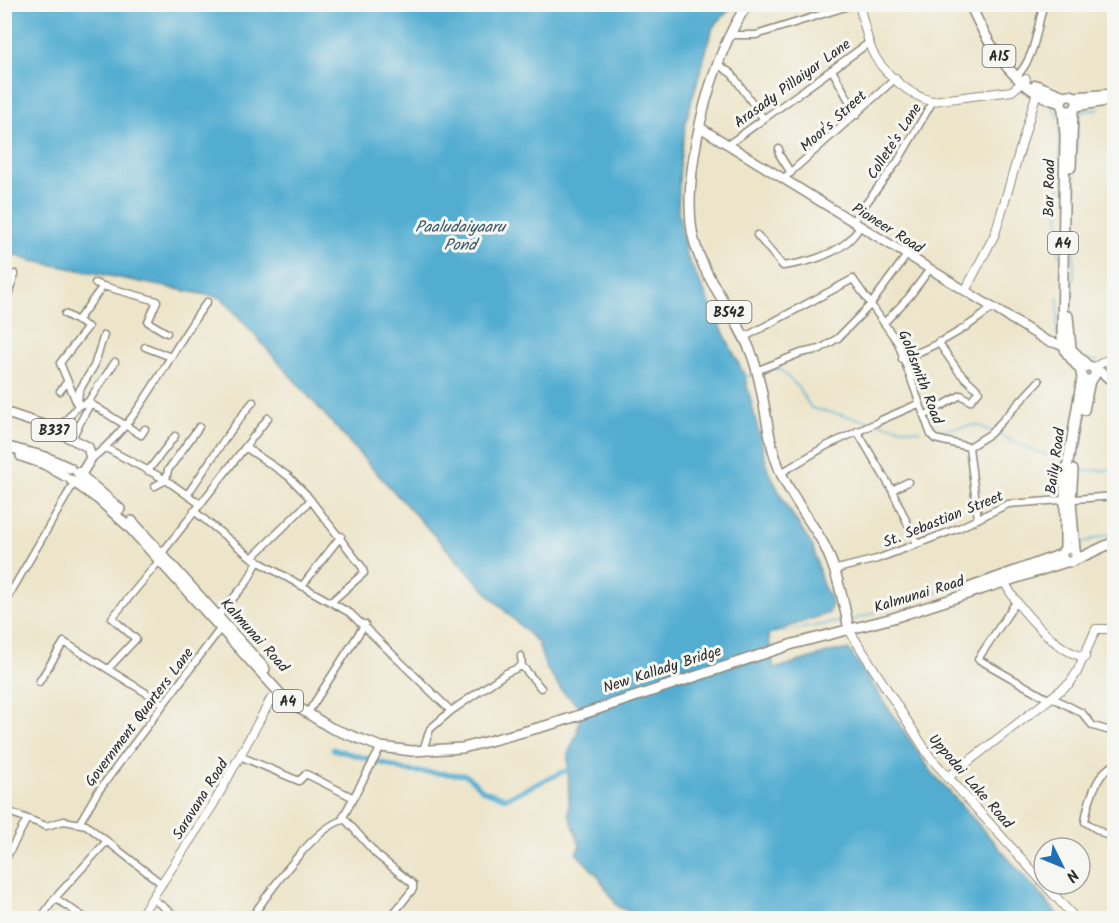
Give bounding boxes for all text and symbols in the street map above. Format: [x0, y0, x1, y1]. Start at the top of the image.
street label: Arasady Pillaiyar Lane [729, 33, 856, 135]
road number: A15 [982, 45, 1016, 67]
street label: Moor's Street [795, 85, 873, 158]
street label: Collete's Lane [861, 98, 929, 185]
street label: Bar Road [1037, 158, 1063, 217]
street label: Pioneer Road [847, 197, 929, 261]
water label: Paaludaiyaaru Pond [415, 215, 507, 258]
road number: A4 [1048, 232, 1078, 254]
road number: B542 [706, 301, 752, 323]
street label: Goldsmith Road [891, 327, 949, 428]
road number: B337 [32, 419, 76, 441]
street label: Baily Road [1039, 426, 1073, 496]
street label: St. Sebastian Street [880, 485, 1007, 555]
street label: Kalmunai Road [871, 570, 968, 620]
street label: Kalmunai Road [214, 593, 295, 679]
street label: New Kallady Bridge [600, 639, 725, 700]
street label: Government Quarters Lane [79, 643, 200, 792]
road number: A4 [273, 690, 303, 712]
street label: Uppodai Lake Road [922, 729, 1019, 835]
street label: Saravana Road [166, 754, 236, 845]
north arrow [1032, 836, 1092, 896]
text: N [1059, 863, 1084, 887]

